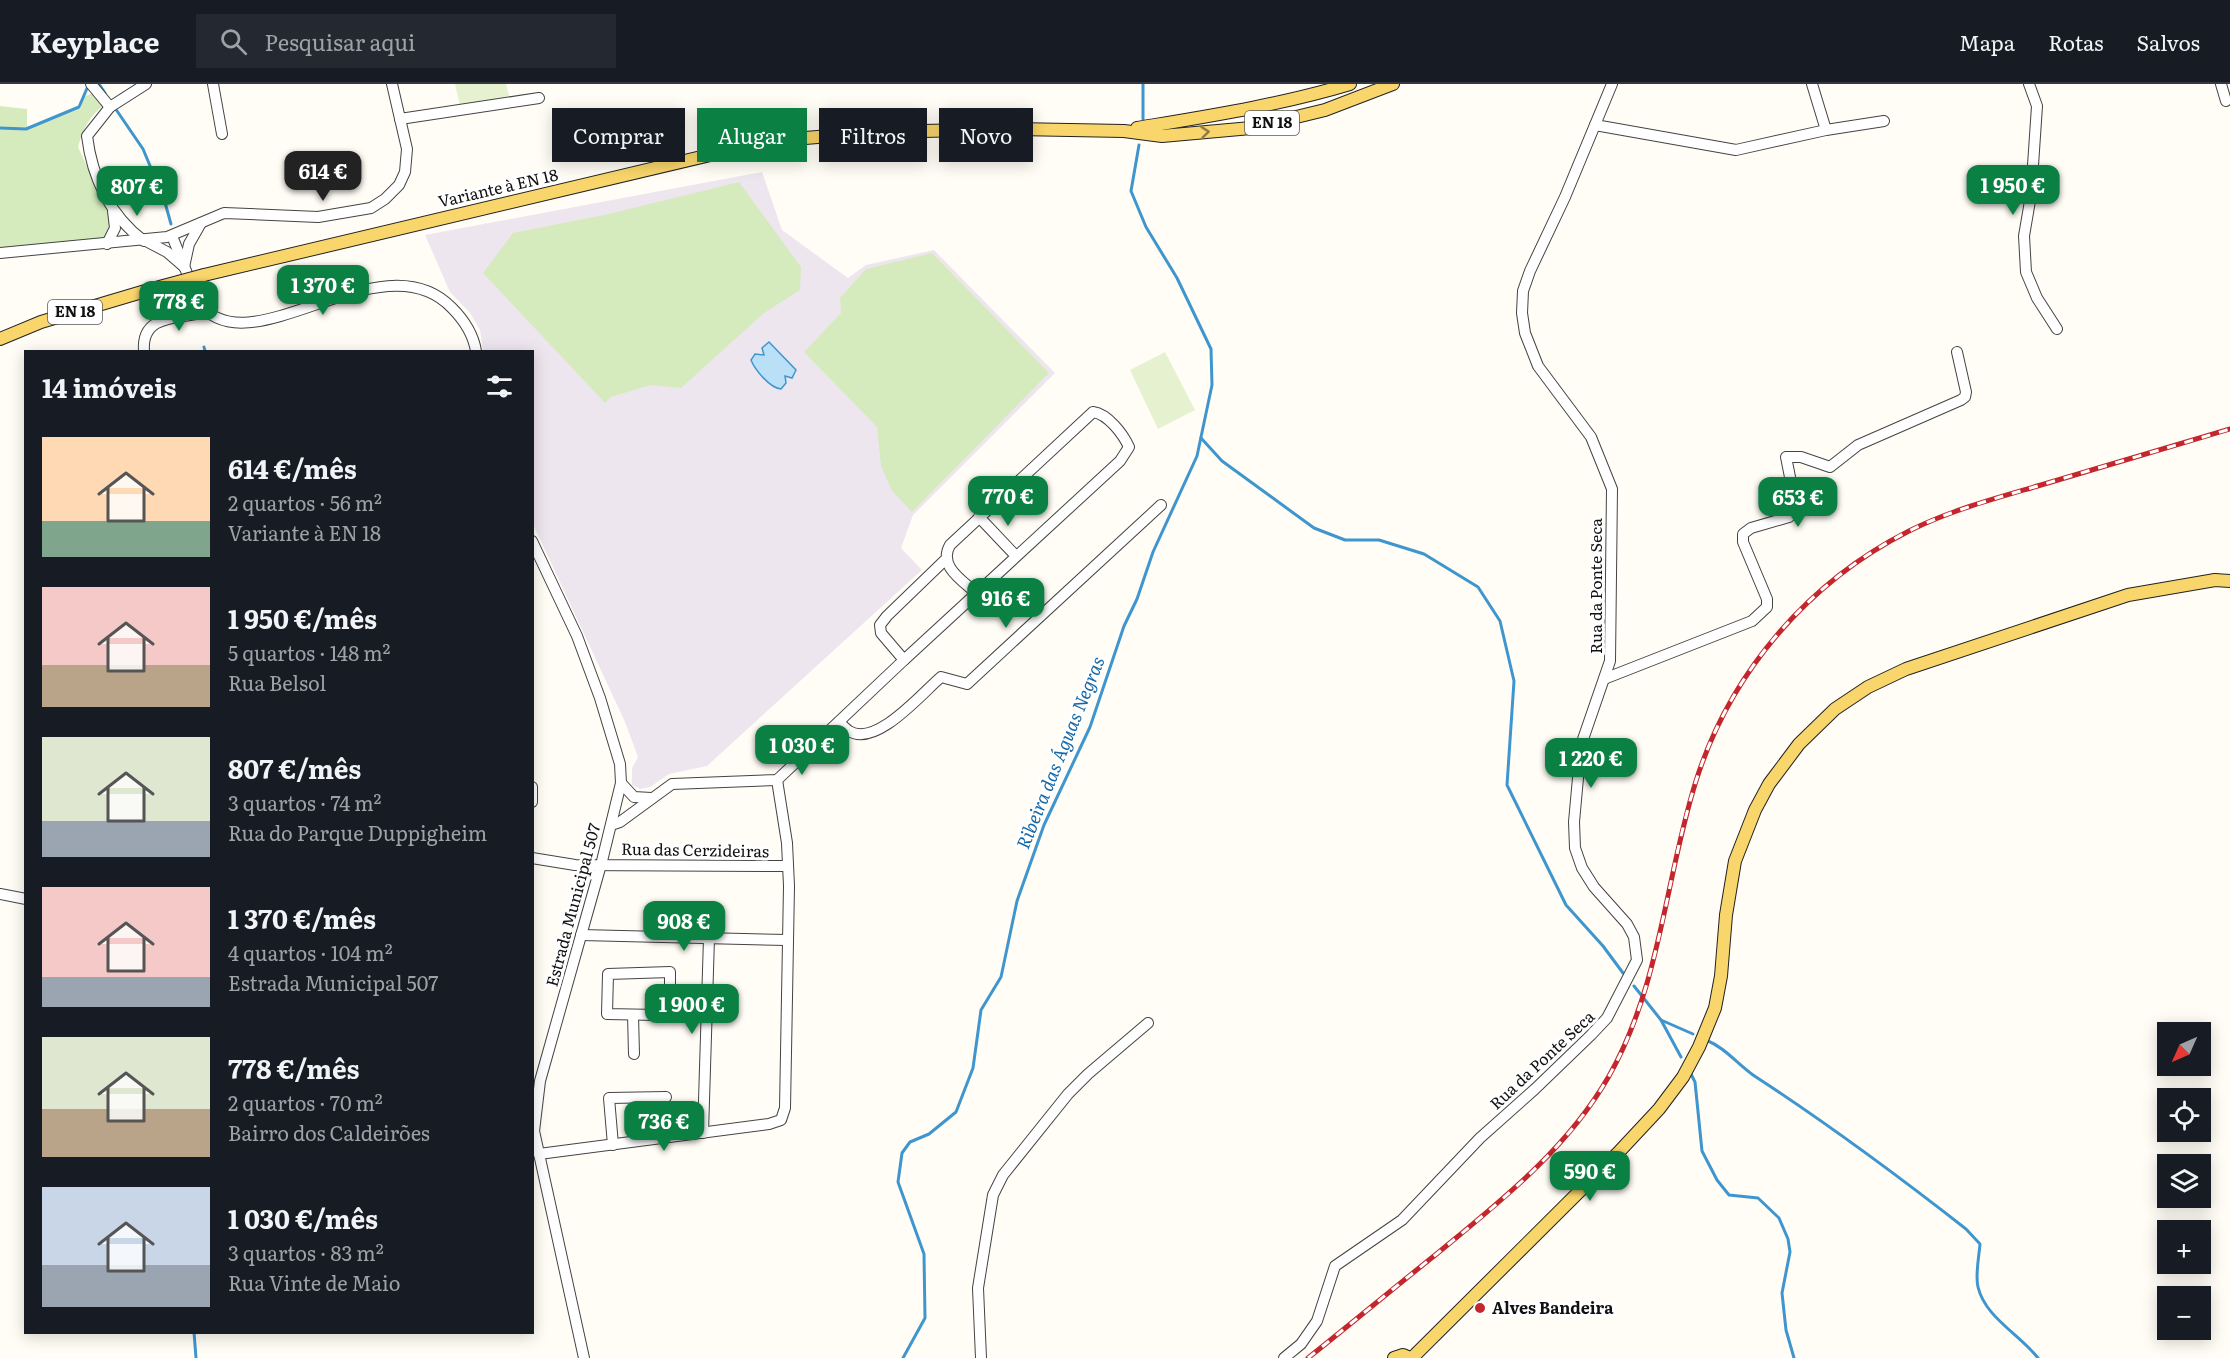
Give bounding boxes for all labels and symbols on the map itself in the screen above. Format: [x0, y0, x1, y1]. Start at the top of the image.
road number: EN 18 [1245, 111, 1299, 135]
one-way arrow [1200, 126, 1209, 139]
pin: 614 € [281, 151, 365, 202]
street label: Variante à EN 18 [435, 162, 560, 212]
pin: 1 950 € [1958, 165, 2068, 216]
pin: 807 € [95, 166, 179, 217]
pin: 1 370 € [268, 265, 378, 316]
pin: 778 € [137, 281, 221, 332]
road number: EN 18 [48, 300, 102, 324]
pin: 770 € [966, 476, 1050, 527]
pin: 653 € [1756, 477, 1840, 528]
street label: Rua da Ponte Seca [1583, 518, 1607, 654]
pin: 916 € [964, 578, 1048, 629]
water label: Ribeira das Águas Negras [1009, 652, 1111, 853]
pin: 1 030 € [747, 725, 857, 776]
pin: 1 220 € [1536, 738, 1646, 789]
street label: Estrada Municipal 507 [539, 820, 605, 989]
street label: Rua das Cerzideiras [621, 836, 769, 862]
pin: 908 € [642, 901, 726, 952]
pin: 1 900 € [637, 984, 747, 1035]
street label: Rua da Ponte Seca [1483, 1004, 1599, 1114]
north arrow [2157, 1022, 2211, 1076]
pin: 736 € [622, 1101, 706, 1152]
pin: 590 € [1548, 1151, 1632, 1202]
place label: Alves Bandeira [1492, 1295, 1614, 1319]
marker: Alves Bandeira [1473, 1301, 1487, 1315]

